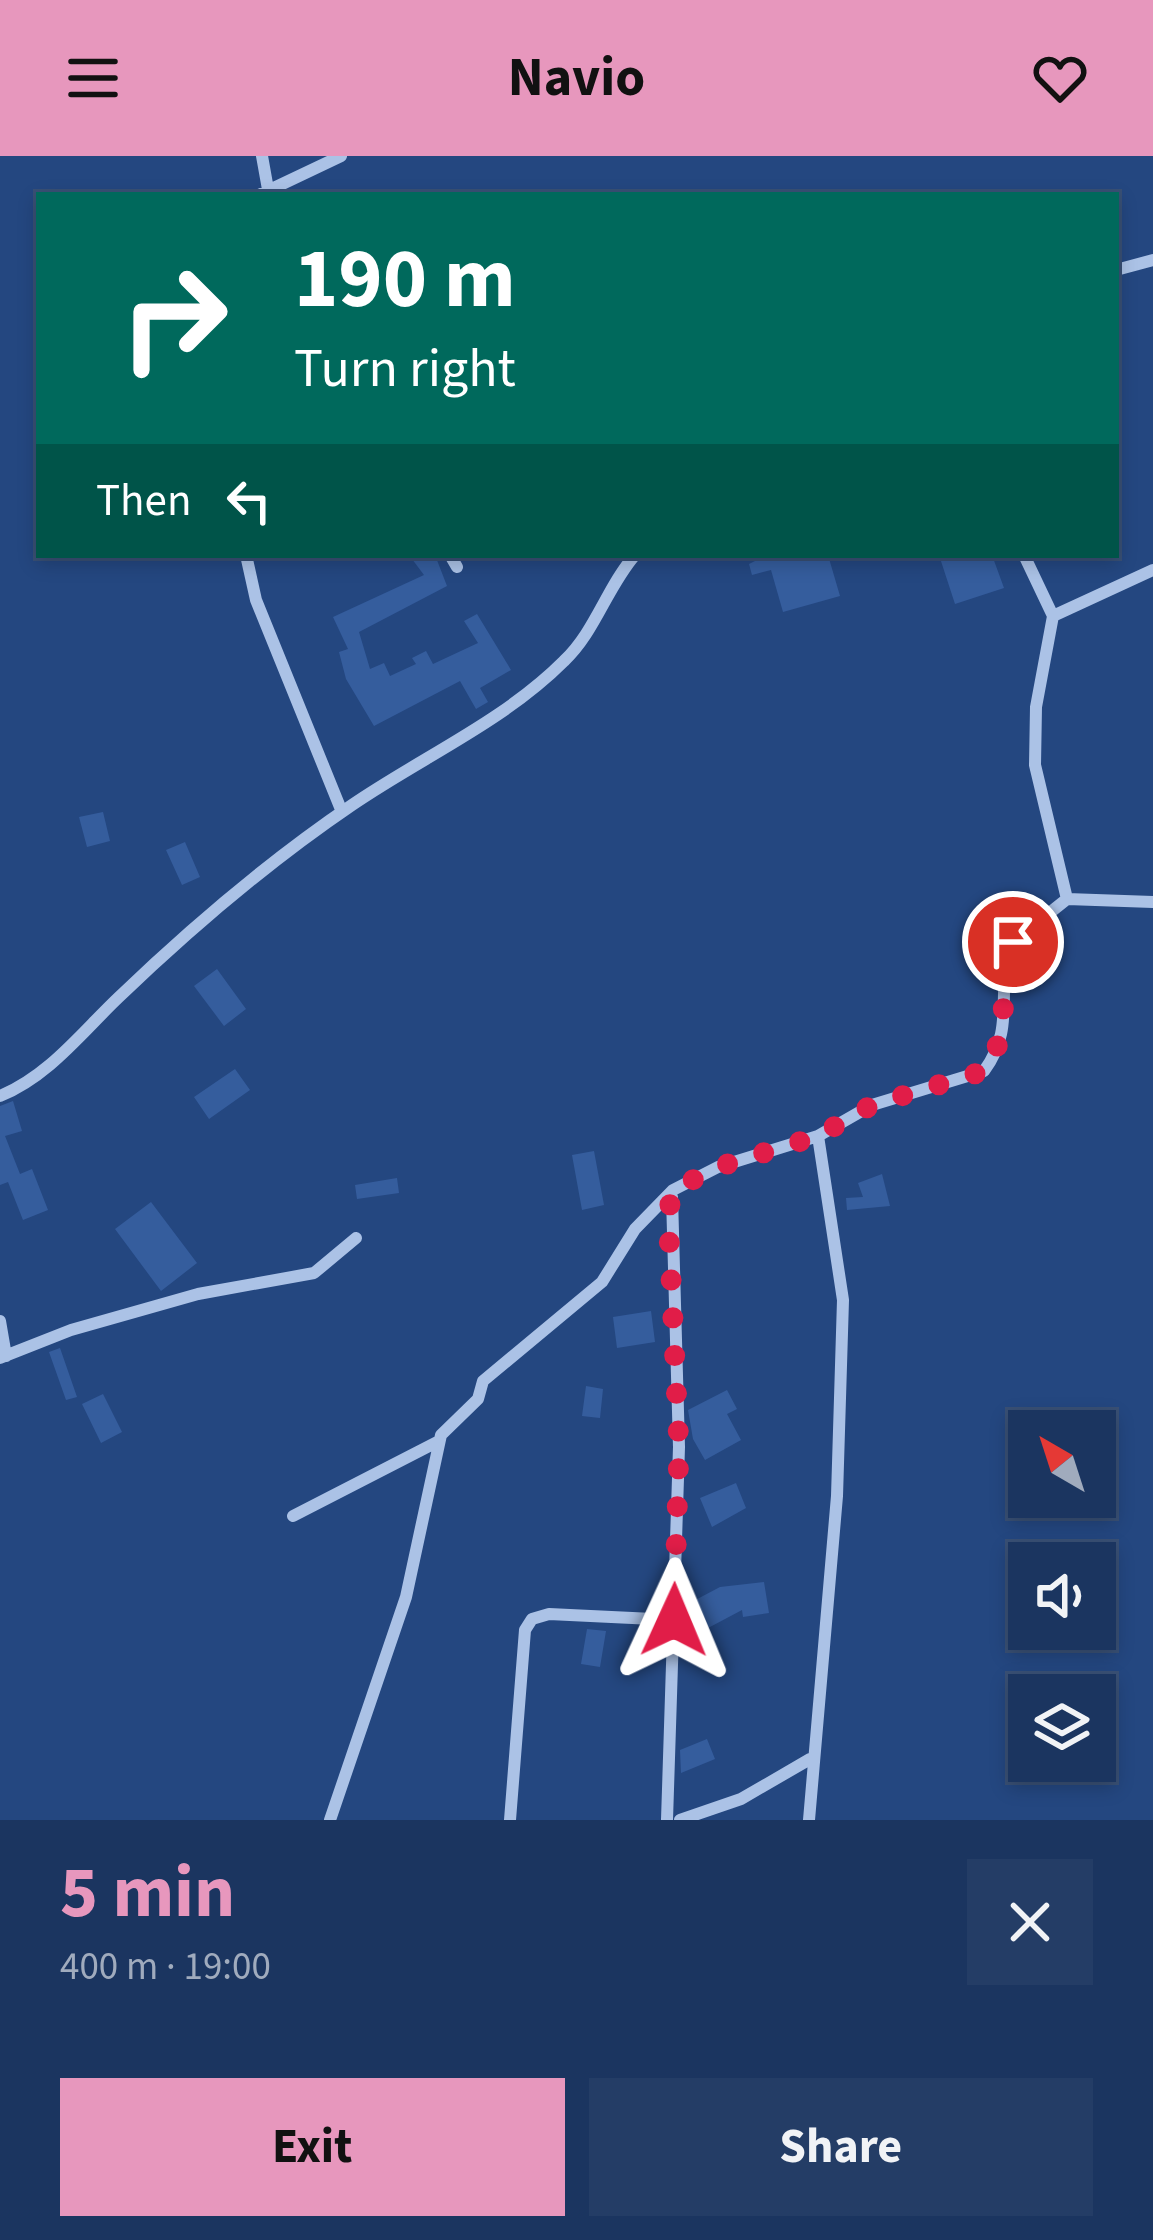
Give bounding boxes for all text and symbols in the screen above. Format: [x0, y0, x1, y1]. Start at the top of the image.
text: Navio [508, 40, 645, 117]
icon: menu [60, 45, 126, 111]
icon: heart [1027, 45, 1093, 111]
text: 190 m [294, 220, 516, 340]
icon: right [96, 240, 252, 396]
text: Turn right [294, 331, 516, 408]
icon: left [216, 468, 282, 534]
text: Then [96, 469, 192, 533]
pin [962, 891, 1064, 993]
icon: arrive [980, 909, 1046, 975]
north arrow [1008, 1410, 1116, 1518]
map controls [1008, 1410, 1116, 1782]
button: sound [1008, 1542, 1116, 1650]
position arrow [611, 1557, 737, 1683]
button: layers [1008, 1674, 1116, 1782]
text: 5 min [60, 1842, 235, 1945]
button: close [967, 1859, 1093, 1985]
text: 400 m · 19:00 [60, 1939, 271, 1995]
button: Exit [60, 2078, 565, 2216]
button: Share [589, 2078, 1093, 2216]

